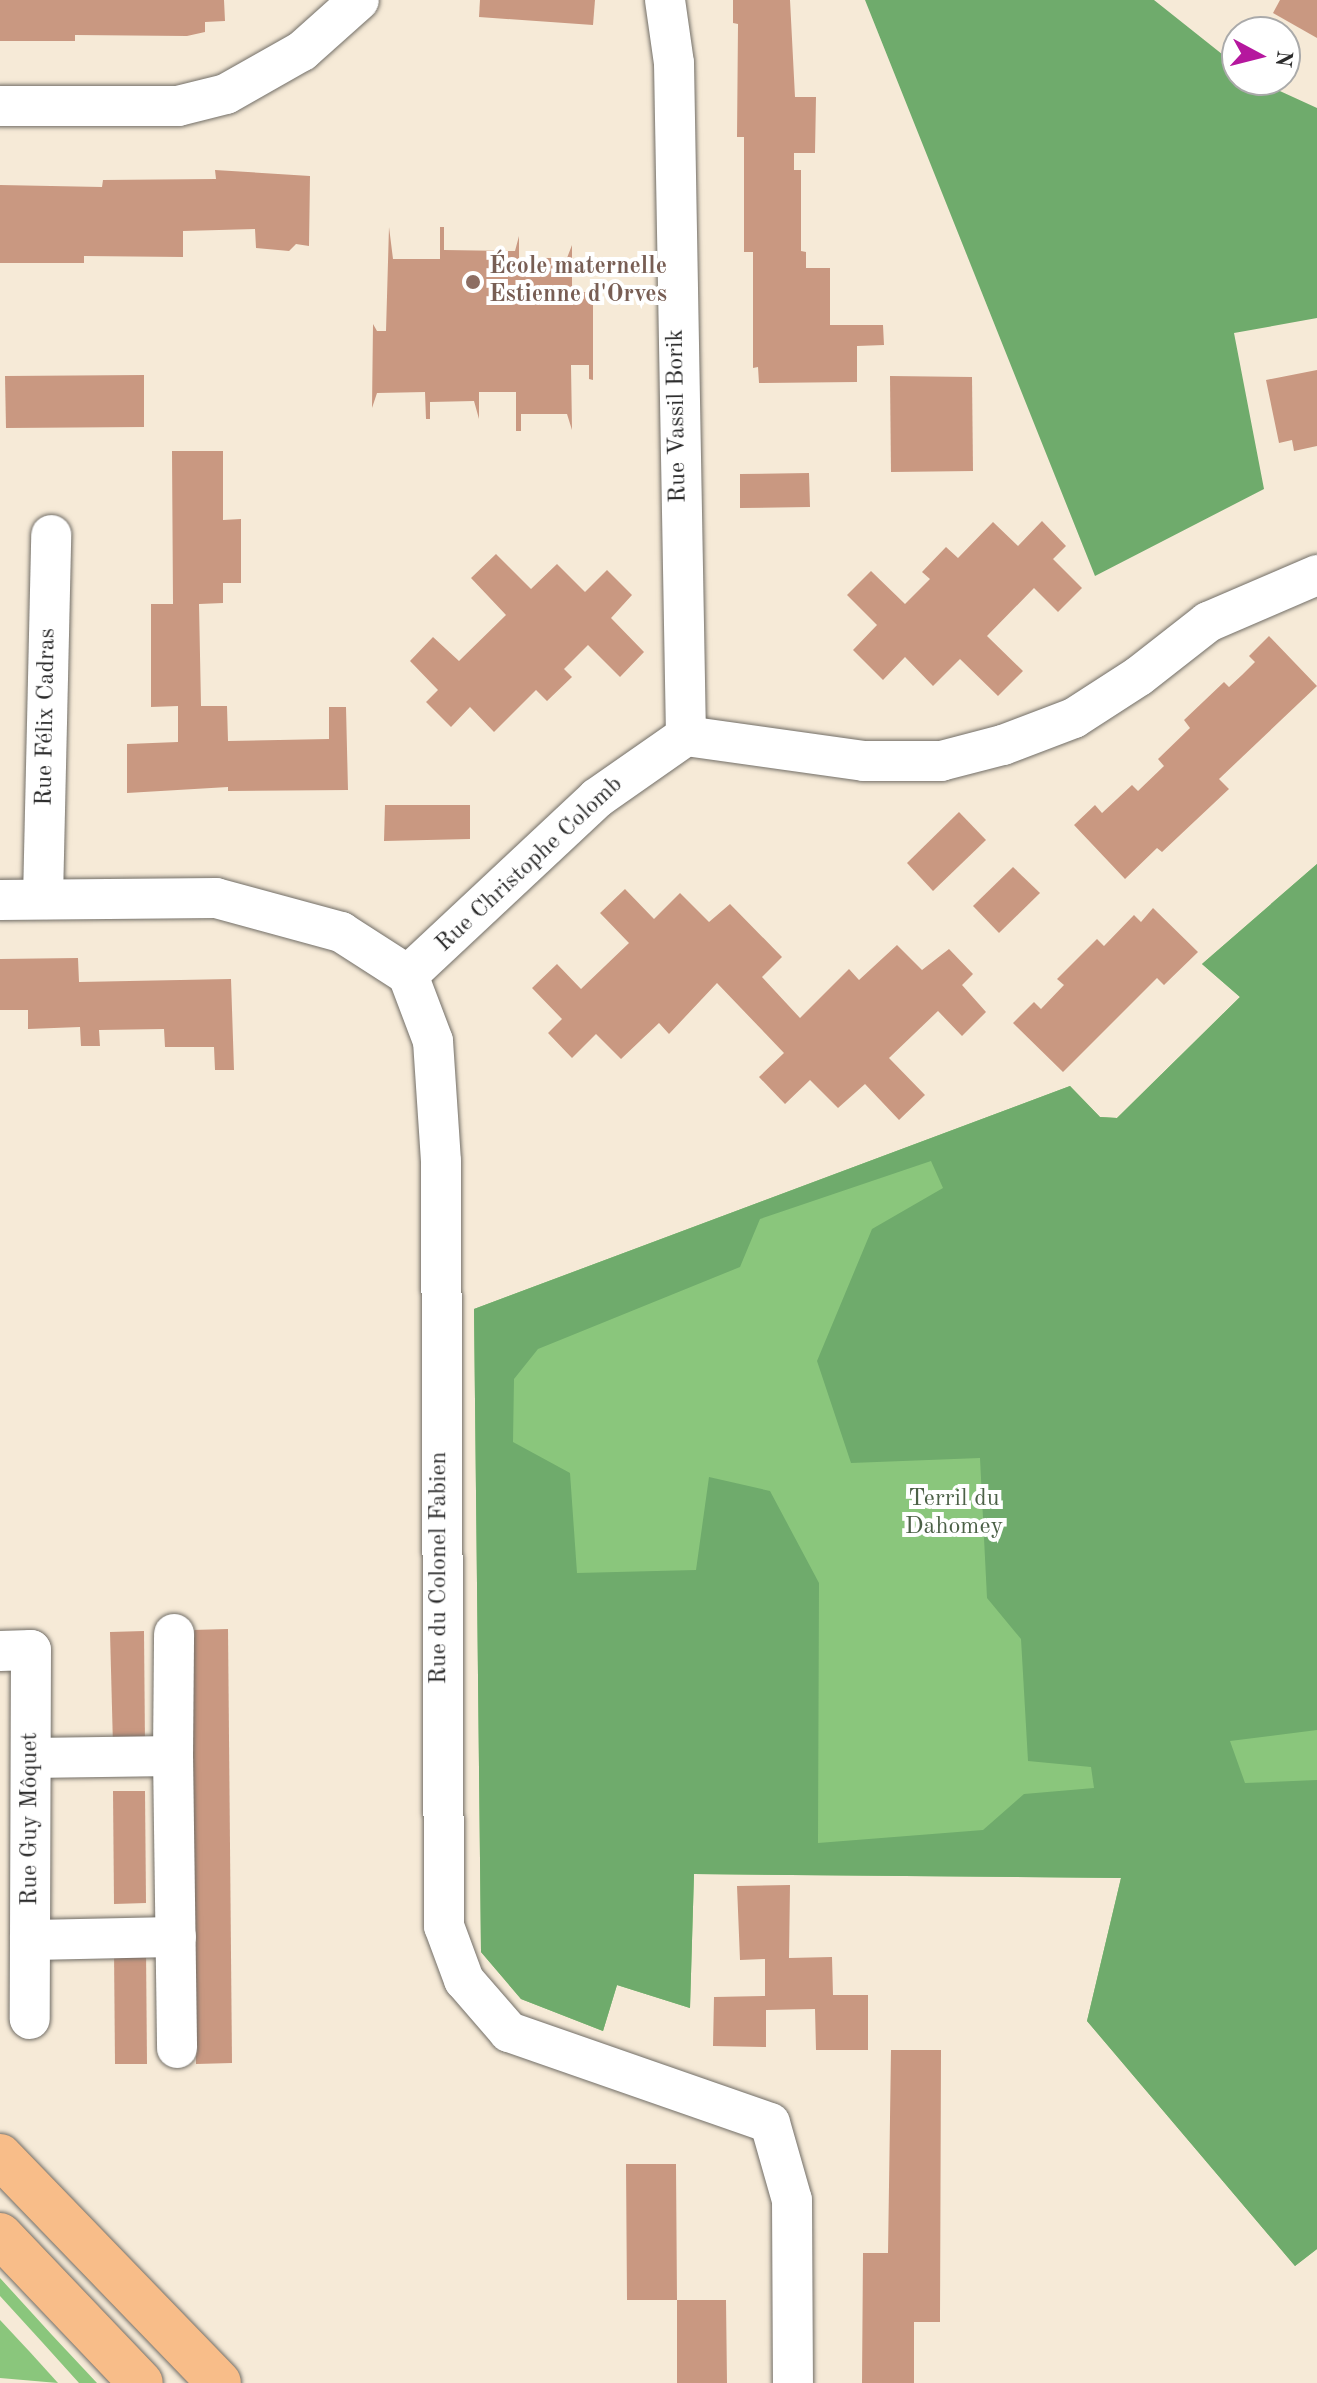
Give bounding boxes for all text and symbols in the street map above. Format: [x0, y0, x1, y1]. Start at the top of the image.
north arrow [1221, 16, 1301, 96]
text: N [1271, 49, 1295, 68]
place label: École maternelle Estienne d'Orves [489, 254, 667, 310]
marker: École maternelle Estienne d'Orves [464, 273, 482, 291]
street label: Rue Vassil Borik [662, 329, 694, 503]
street label: Rue Félix Cadras [31, 628, 63, 806]
street label: Rue Christophe Colomb [431, 771, 629, 959]
street label: Rue du Colonel Fabien [426, 1452, 454, 1684]
park label: Terril du Dahomey [905, 1486, 1003, 1542]
street label: Rue Guy Môquet [17, 1732, 45, 1906]

